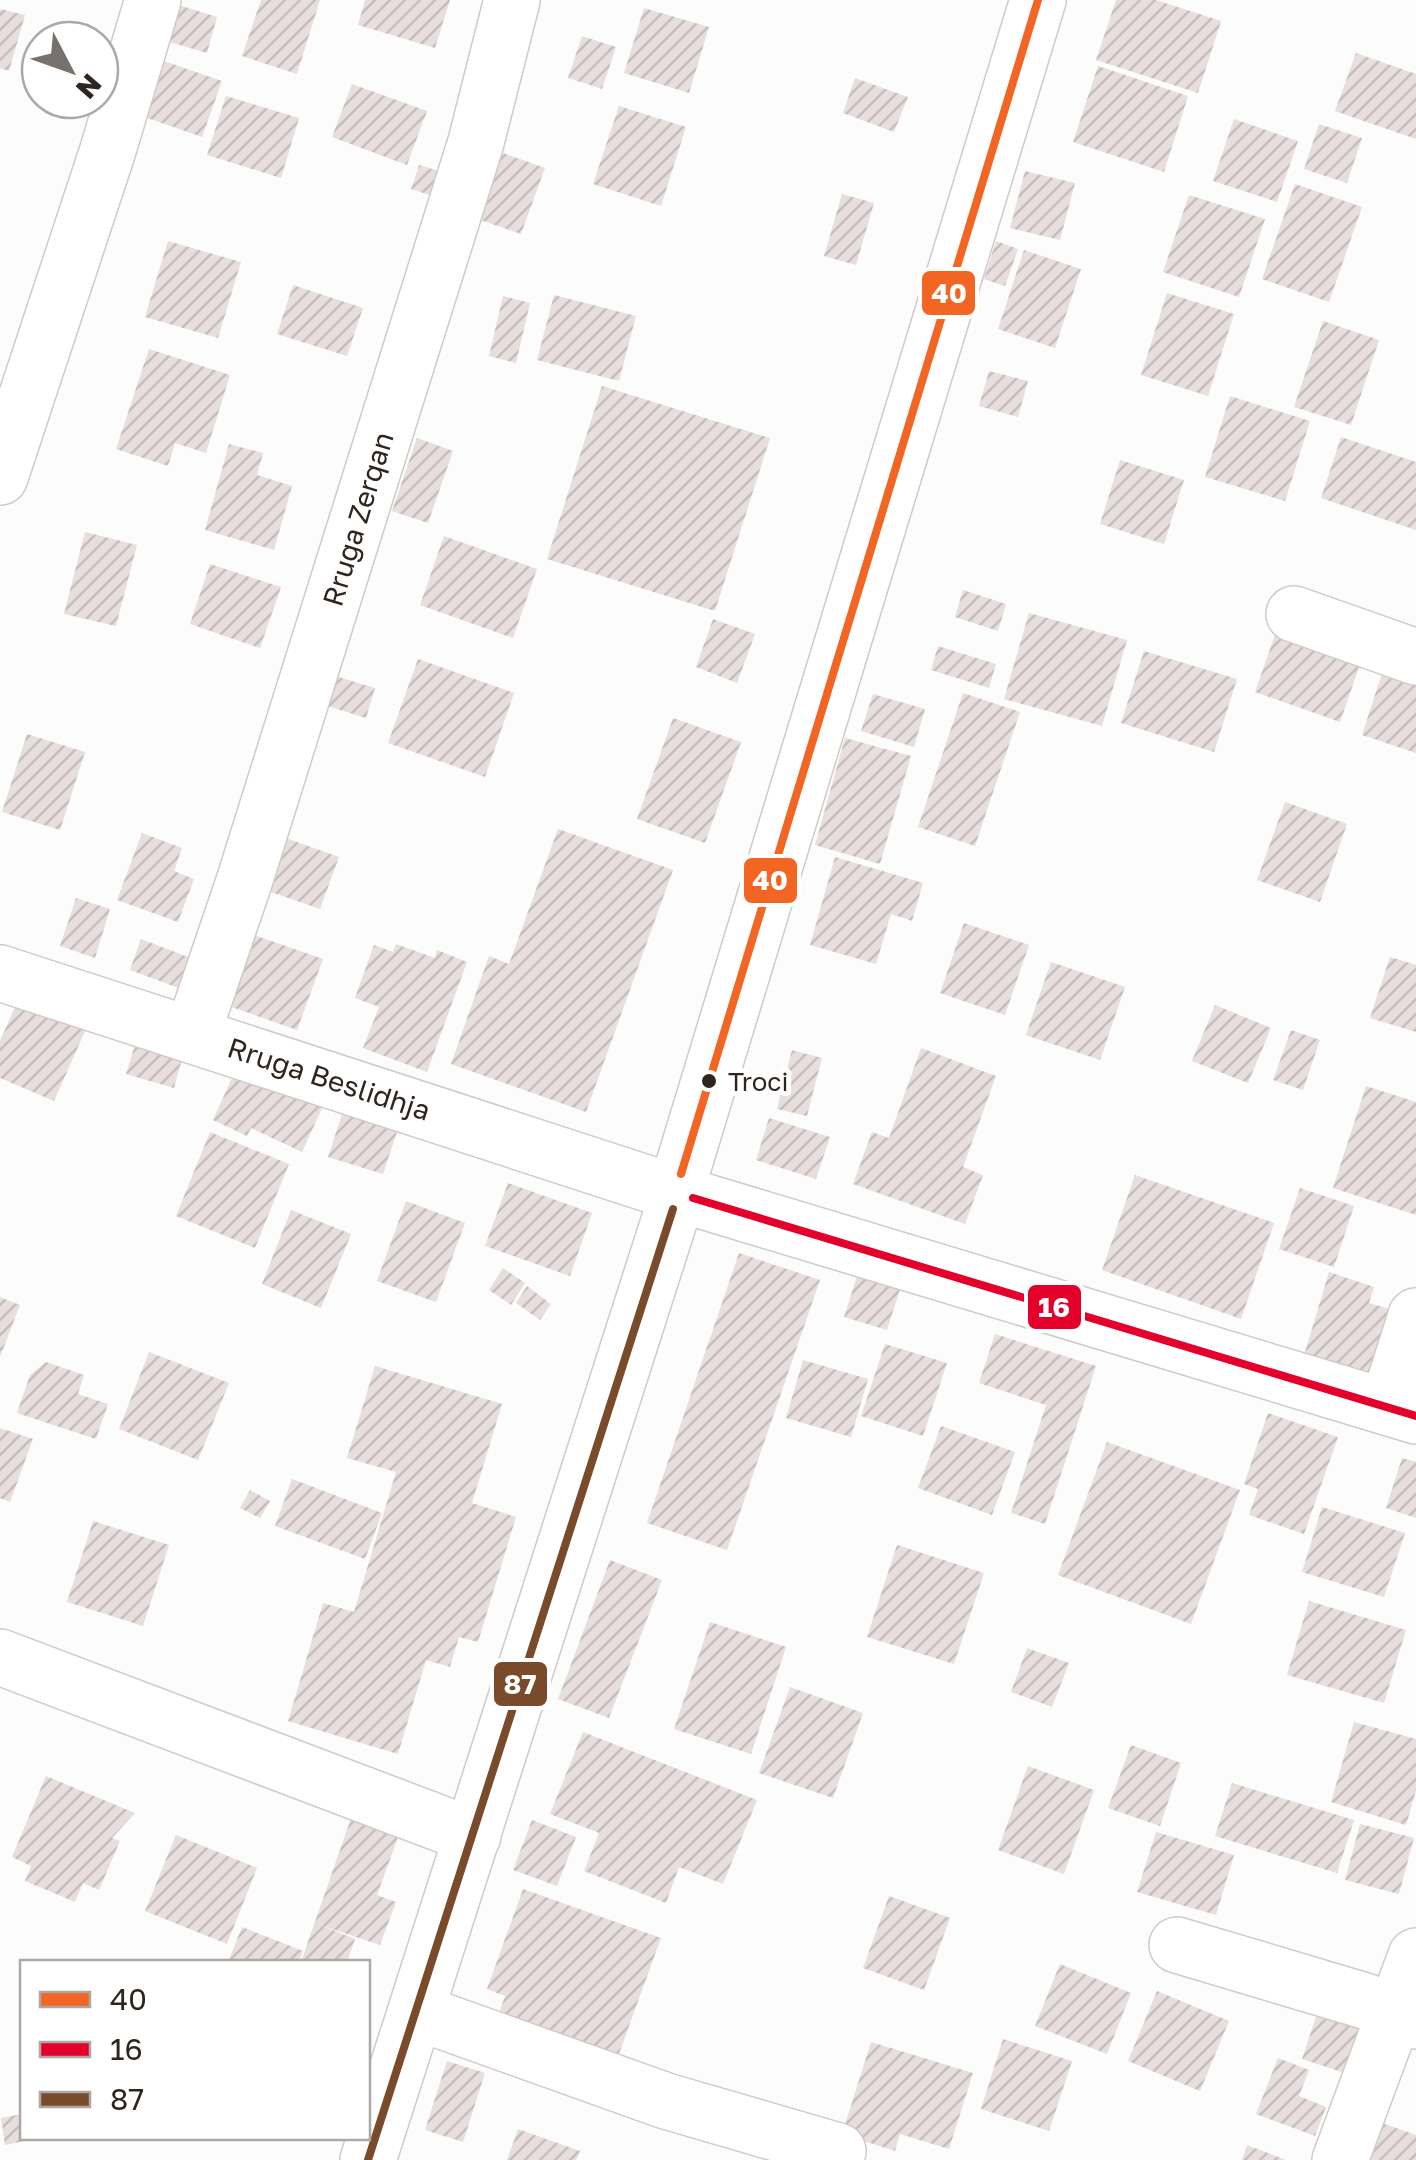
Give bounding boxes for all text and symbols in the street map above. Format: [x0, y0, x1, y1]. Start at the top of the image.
north arrow [20, 20, 120, 120]
text: N [70, 68, 109, 106]
line badge: 40 [920, 269, 977, 317]
text: 40 [931, 276, 967, 309]
street label: Rruga Zerqan [315, 428, 400, 610]
line badge: 40 [742, 856, 799, 905]
text: 40 [752, 863, 788, 896]
street label: Rruga Beslidhja [224, 1030, 435, 1127]
place label: Troci [728, 1066, 788, 1097]
marker: Troci [699, 1071, 719, 1091]
line badge: 16 [1026, 1283, 1083, 1331]
text: 16 [1038, 1290, 1070, 1323]
line badge: 87 [492, 1660, 549, 1708]
text: 87 [503, 1667, 537, 1700]
legend [20, 1960, 370, 2140]
text: 40 [110, 1981, 147, 2017]
text: 16 [110, 2031, 143, 2067]
text: 87 [110, 2081, 144, 2117]

